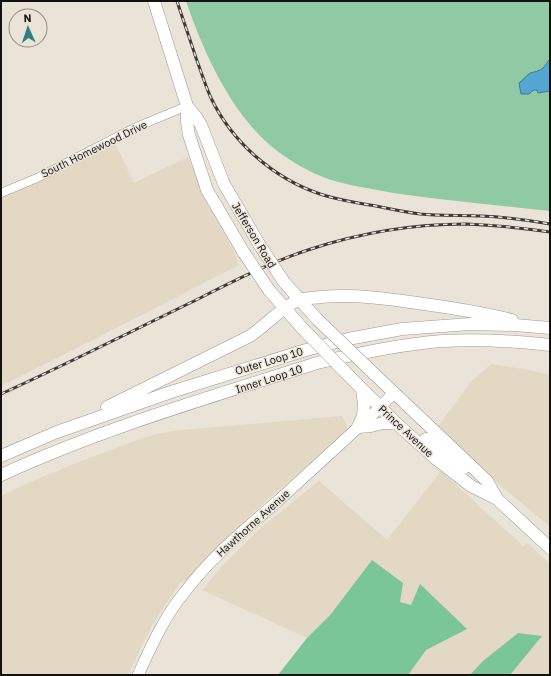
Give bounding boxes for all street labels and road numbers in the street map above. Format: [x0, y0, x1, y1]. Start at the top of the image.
street label: South Homewood Drive [39, 117, 149, 181]
street label: Jefferson Road [229, 199, 279, 271]
street label: Outer Loop 10 [233, 344, 305, 378]
street label: Inner Loop 10 [234, 362, 304, 396]
street label: Prince Avenue [375, 402, 437, 460]
street label: Hawthorne Avenue [213, 486, 293, 560]

